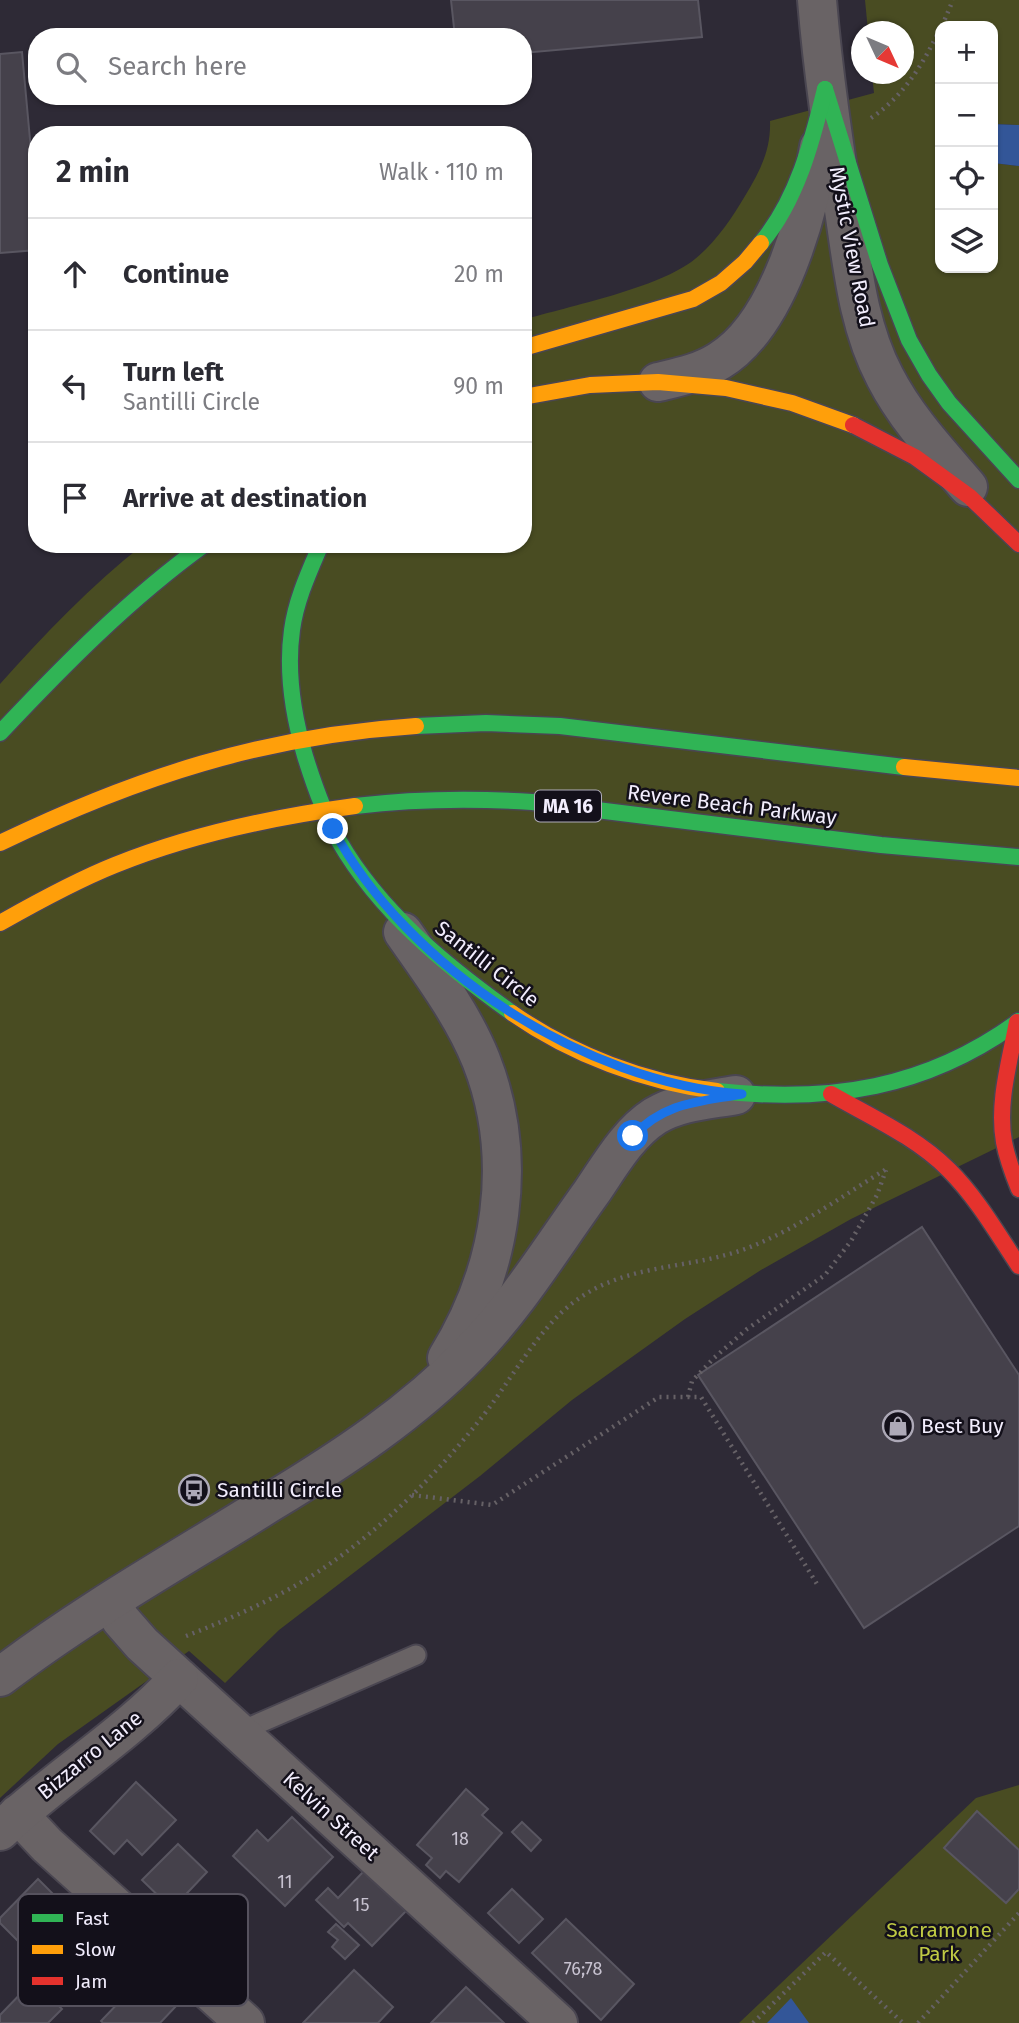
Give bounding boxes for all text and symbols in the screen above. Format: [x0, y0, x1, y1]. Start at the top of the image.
north arrow [851, 21, 914, 84]
map controls [935, 21, 998, 273]
button: + [935, 21, 998, 84]
search box [28, 28, 532, 105]
icon: search [52, 48, 90, 86]
text: Search here [108, 51, 247, 82]
button: − [935, 84, 998, 147]
button: locate [935, 147, 998, 210]
text: 2 min [56, 154, 130, 190]
text: Walk · 110 m [379, 158, 504, 186]
street label: Mystic View Road [824, 164, 880, 330]
button: layers [935, 210, 998, 273]
icon: ahead [56, 255, 94, 293]
text: Continue [123, 259, 229, 290]
text: 20 m [454, 260, 504, 288]
text: Turn left [123, 357, 224, 388]
icon: left [56, 367, 94, 405]
text: 90 m [453, 372, 504, 400]
text: Santilli Circle [123, 388, 260, 416]
icon: arrive [56, 479, 94, 517]
text: Arrive at destination [123, 483, 367, 514]
street label: Revere Beach Parkway [626, 779, 839, 831]
road number: MA 16 [535, 790, 601, 821]
route end [317, 813, 348, 844]
street label: Santilli Circle [430, 915, 544, 1013]
route start [617, 1120, 648, 1151]
shop icon: Best Buy [881, 1409, 915, 1443]
place label: Best Buy [921, 1413, 1004, 1439]
bus stop icon: Santilli Circle [177, 1473, 211, 1507]
place label: Santilli Circle [217, 1477, 342, 1503]
street label: Bizzarro Lane [32, 1705, 148, 1805]
street label: Kelvin Street [278, 1766, 385, 1866]
house number: 18 [451, 1828, 469, 1850]
house number: 11 [277, 1871, 293, 1893]
legend [18, 1894, 248, 2006]
house number: 15 [353, 1894, 369, 1916]
text: Fast [75, 1907, 109, 1930]
park label: Sacramone Park [886, 1917, 992, 1967]
text: Slow [75, 1938, 116, 1961]
house number: 76;78 [564, 1958, 602, 1980]
text: Jam [75, 1970, 107, 1993]

